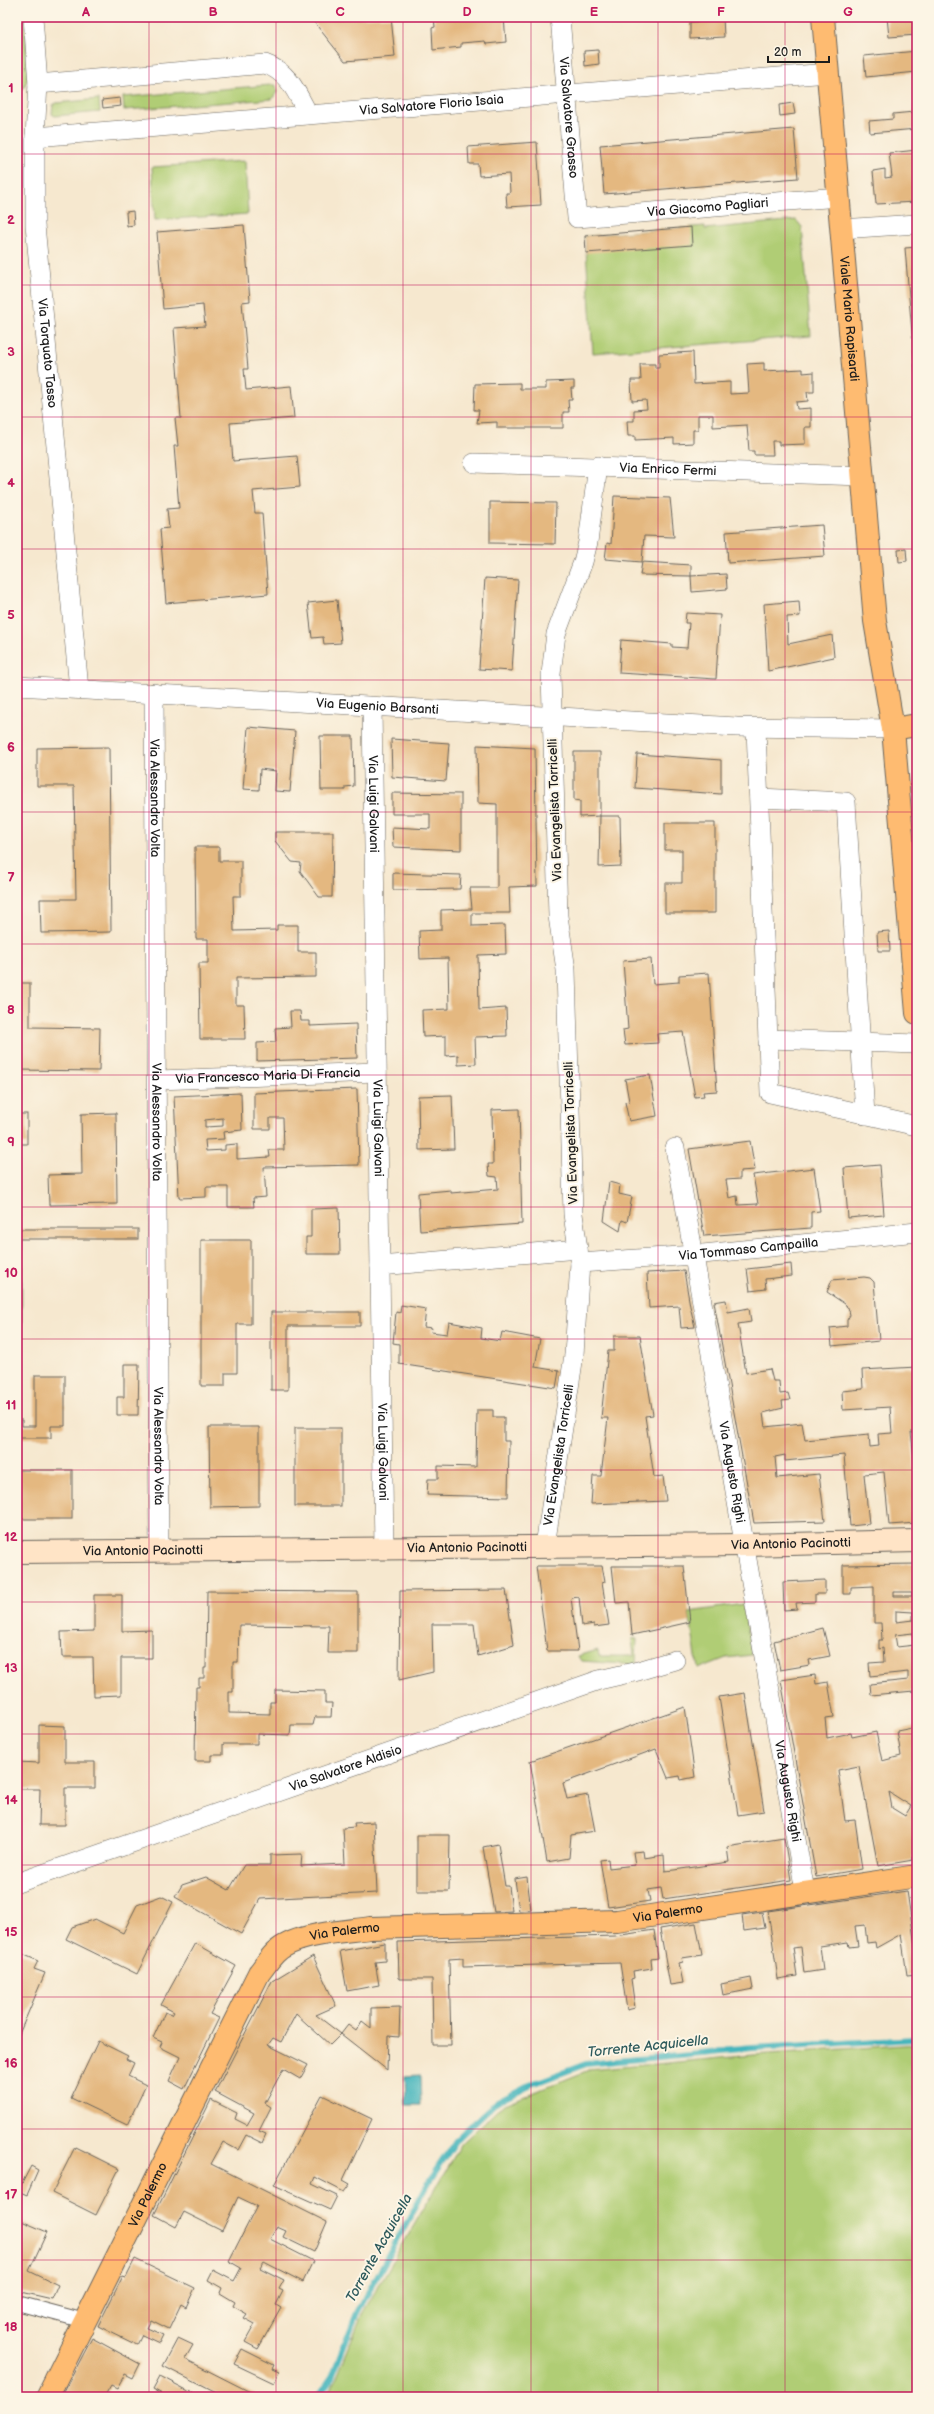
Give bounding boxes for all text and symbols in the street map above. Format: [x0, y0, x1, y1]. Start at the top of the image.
text: A [81, 4, 90, 20]
text: B [208, 4, 218, 20]
text: C [335, 4, 345, 20]
text: D [462, 4, 472, 20]
text: E [590, 4, 599, 20]
text: F [717, 4, 725, 20]
text: G [843, 4, 853, 20]
scale bar [768, 38, 829, 64]
text: 20 m [774, 45, 801, 60]
street label: Via Salvatore Grasso [555, 56, 582, 179]
text: 1 [8, 80, 14, 96]
street label: Via Salvatore Florio Isaia [359, 91, 505, 119]
street label: Via Giacomo Pagliari [647, 195, 769, 220]
text: 2 [7, 212, 15, 228]
street label: Viale Mario Rapisardi [836, 256, 862, 382]
street label: Via Torquato Tasso [34, 298, 60, 409]
text: 3 [7, 344, 15, 360]
street label: Via Enrico Fermi [619, 460, 717, 479]
text: 4 [7, 475, 15, 491]
text: 5 [7, 607, 15, 623]
street label: Via Eugenio Barsanti [315, 695, 439, 718]
street label: Via Evangelista Torricelli [545, 738, 565, 882]
text: 6 [7, 739, 15, 755]
street label: Via Alessandro Volta [146, 739, 163, 857]
street label: Via Luigi Galvani [365, 755, 382, 853]
text: 7 [7, 870, 15, 886]
text: 8 [7, 1002, 15, 1018]
street label: Via Evangelista Torricelli [561, 1061, 581, 1205]
street label: Via Alessandro Volta [148, 1063, 165, 1181]
street label: Via Francesco Maria Di Francia [175, 1065, 361, 1087]
street label: Via Luigi Galvani [369, 1079, 387, 1177]
text: 9 [7, 1134, 15, 1150]
street label: Via Tommaso Campailla [678, 1234, 819, 1264]
text: 10 [4, 1265, 18, 1281]
street label: Via Evangelista Torricelli [540, 1383, 577, 1527]
street label: Via Alessandro Volta [150, 1387, 167, 1505]
text: 11 [6, 1397, 16, 1413]
street label: Via Luigi Galvani [374, 1403, 391, 1501]
street label: Via Augusto Righi [715, 1420, 748, 1524]
text: 12 [4, 1529, 18, 1545]
street label: Via Antonio Pacinotti [731, 1535, 851, 1553]
street label: Via Antonio Pacinotti [407, 1539, 527, 1556]
street label: Via Antonio Pacinotti [83, 1542, 203, 1559]
text: 13 [4, 1660, 18, 1676]
street label: Via Augusto Righi [771, 1739, 804, 1843]
street label: Via Salvatore Aldisio [287, 1741, 404, 1795]
text: 14 [4, 1792, 18, 1808]
street label: Via Palermo [632, 1900, 704, 1926]
street label: Via Palermo [308, 1920, 380, 1944]
text: 15 [5, 1924, 18, 1940]
water label: Torrente Acquicella [587, 2031, 709, 2061]
text: 16 [4, 2055, 18, 2071]
street label: Via Palermo [125, 2160, 171, 2230]
text: 17 [5, 2187, 17, 2203]
water label: Torrente Acquicella [342, 2191, 416, 2305]
text: 18 [4, 2319, 18, 2335]

